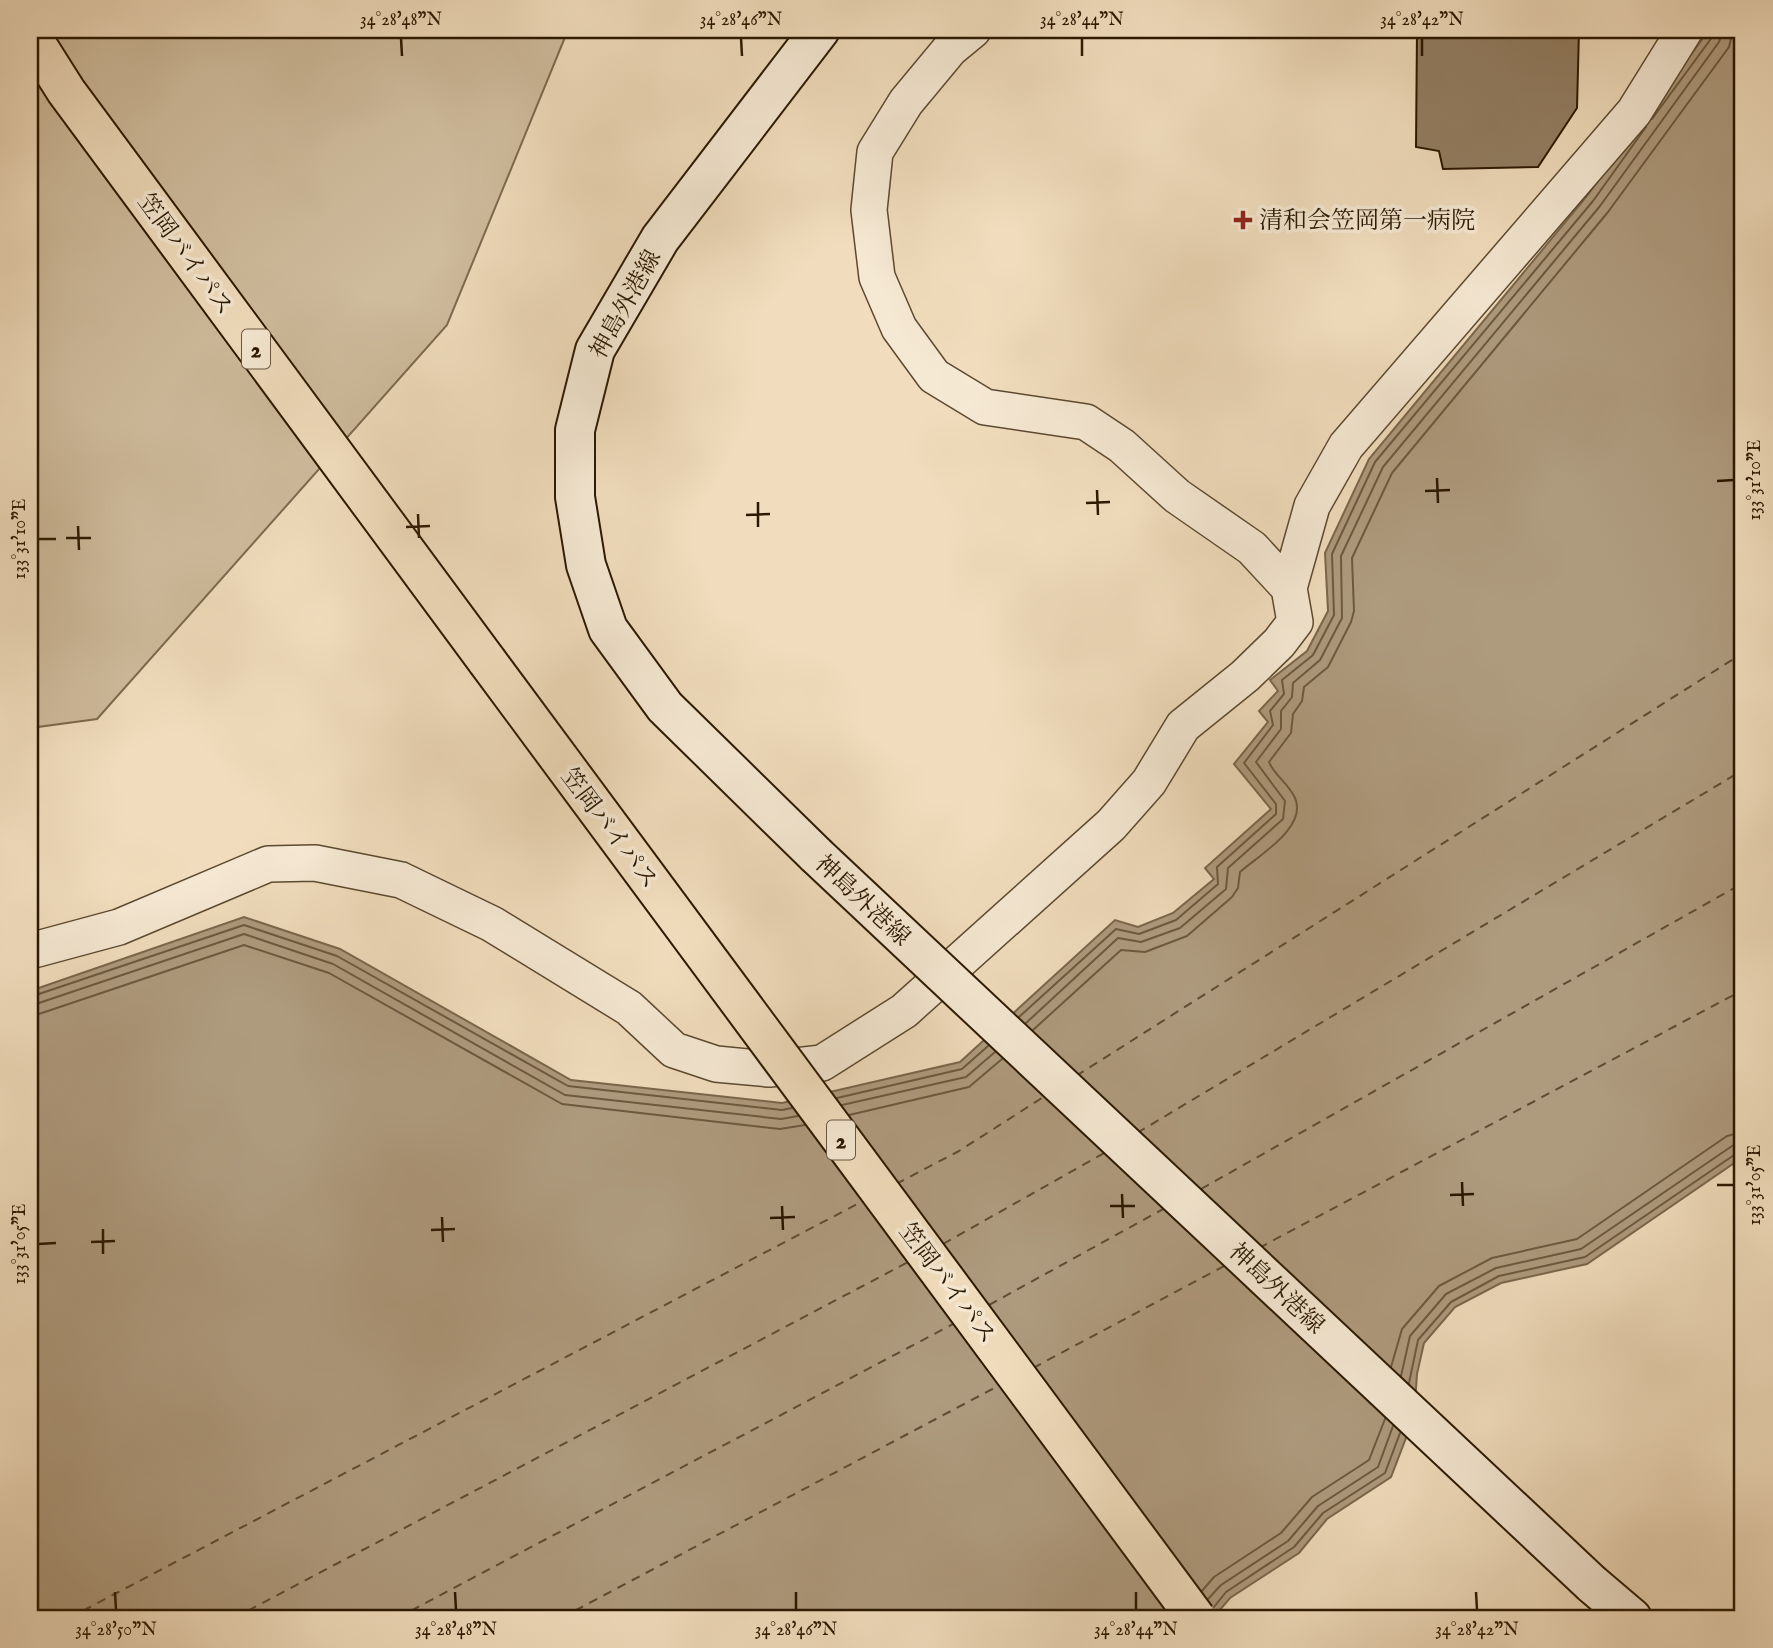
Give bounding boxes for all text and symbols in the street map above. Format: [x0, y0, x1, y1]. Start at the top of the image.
text: 34°28'48"N [360, 9, 442, 32]
text: 34°28'46"N [700, 9, 783, 32]
text: 34°28'44"N [1040, 9, 1124, 32]
text: 34°28'42"N [1380, 9, 1464, 32]
street label: 笠岡バイパス [130, 188, 240, 322]
place label: 清和会笠岡第一病院 [1259, 206, 1475, 237]
marker: 清和会笠岡第一病院 [1233, 210, 1253, 230]
street label: 神島外港線 [584, 245, 669, 365]
road number: 2 [242, 330, 270, 368]
text: 133°31'10"E [1744, 439, 1767, 521]
text: 133°31'10"E [9, 498, 32, 580]
street label: 笠岡バイパス [553, 762, 664, 896]
street label: 神島外港線 [808, 849, 916, 953]
road number: 2 [827, 1120, 855, 1160]
text: 133°31'05"E [1744, 1144, 1767, 1226]
text: 133°31'05"E [9, 1203, 32, 1285]
street label: 笠岡バイパス [891, 1217, 1002, 1351]
street label: 神島外港線 [1222, 1237, 1330, 1341]
text: 34°28'50"N [75, 1619, 157, 1642]
text: 34°28'48"N [415, 1619, 497, 1642]
text: 34°28'46"N [755, 1619, 838, 1642]
text: 34°28'44"N [1094, 1619, 1178, 1642]
text: 34°28'42"N [1435, 1619, 1519, 1642]

